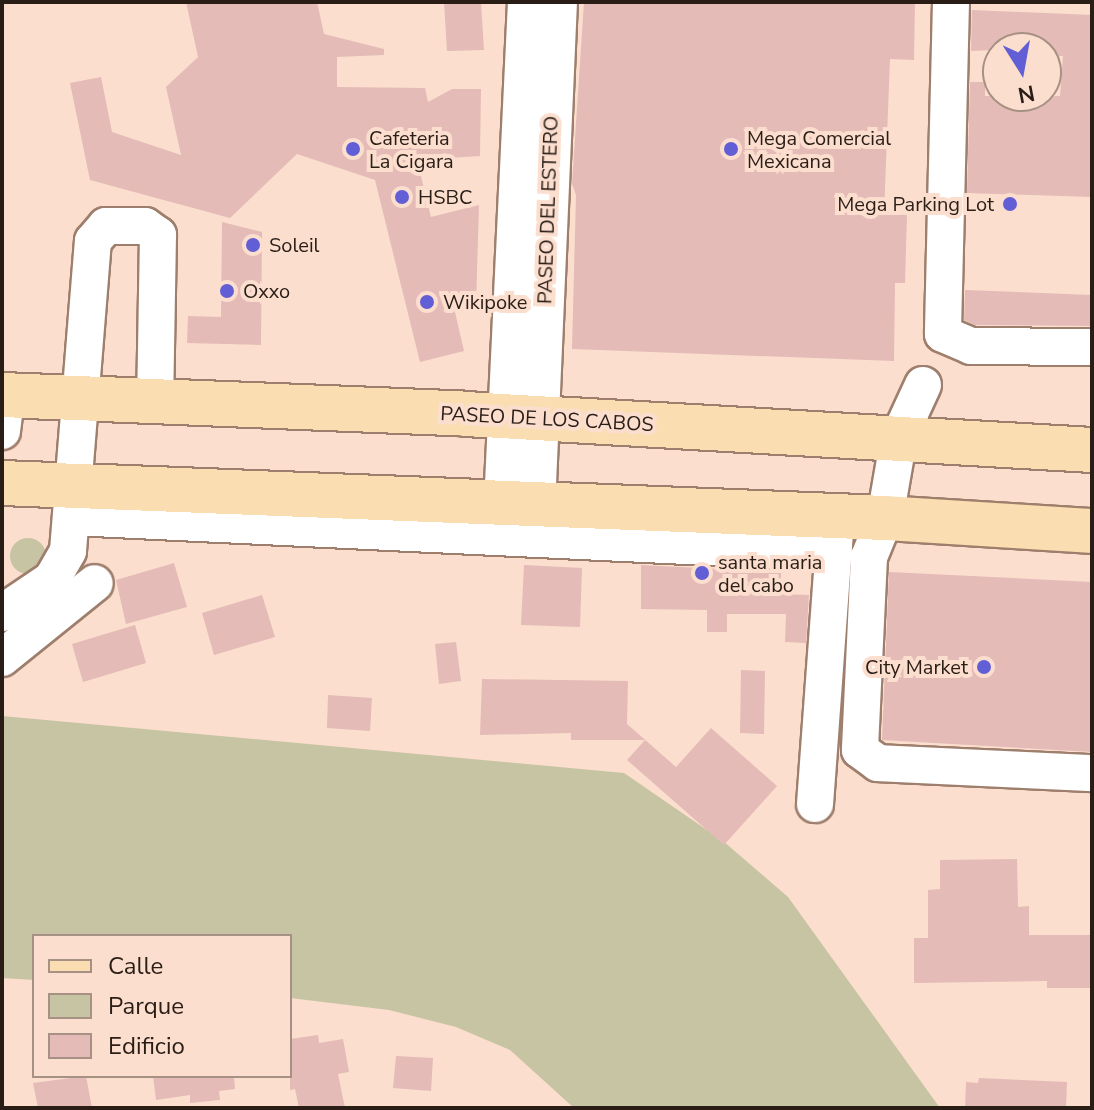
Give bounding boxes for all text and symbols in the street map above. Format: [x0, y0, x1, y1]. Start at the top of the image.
north arrow [982, 32, 1062, 112]
text: N [1015, 77, 1037, 110]
street label: PASEO DEL ESTERO [533, 115, 563, 305]
place label: Cafeteria La Cigara [369, 126, 454, 173]
place label: Mega Comercial Mexicana [747, 126, 891, 173]
marker: Cafeteria La Cigara [344, 140, 362, 158]
marker: Mega Comercial Mexicana [722, 140, 740, 158]
place label: HSBC [418, 185, 472, 209]
marker: HSBC [393, 188, 411, 206]
place label: Mega Parking Lot [837, 192, 994, 216]
marker: Mega Parking Lot [1001, 195, 1019, 213]
place label: Soleil [269, 233, 319, 257]
marker: Soleil [244, 236, 262, 254]
place label: Oxxo [243, 279, 290, 303]
marker: Oxxo [218, 282, 236, 300]
place label: Wikipoke [443, 290, 527, 314]
marker: Wikipoke [418, 293, 436, 311]
street label: PASEO DE LOS CABOS [440, 401, 654, 437]
place label: santa maria del cabo [718, 550, 822, 597]
marker: santa maria del cabo [693, 564, 711, 582]
place label: City Market [865, 655, 968, 679]
marker: City Market [975, 658, 993, 676]
legend [32, 934, 292, 1078]
text: Calle [108, 950, 163, 982]
text: Parque [108, 990, 184, 1022]
text: Edificio [108, 1030, 185, 1062]

